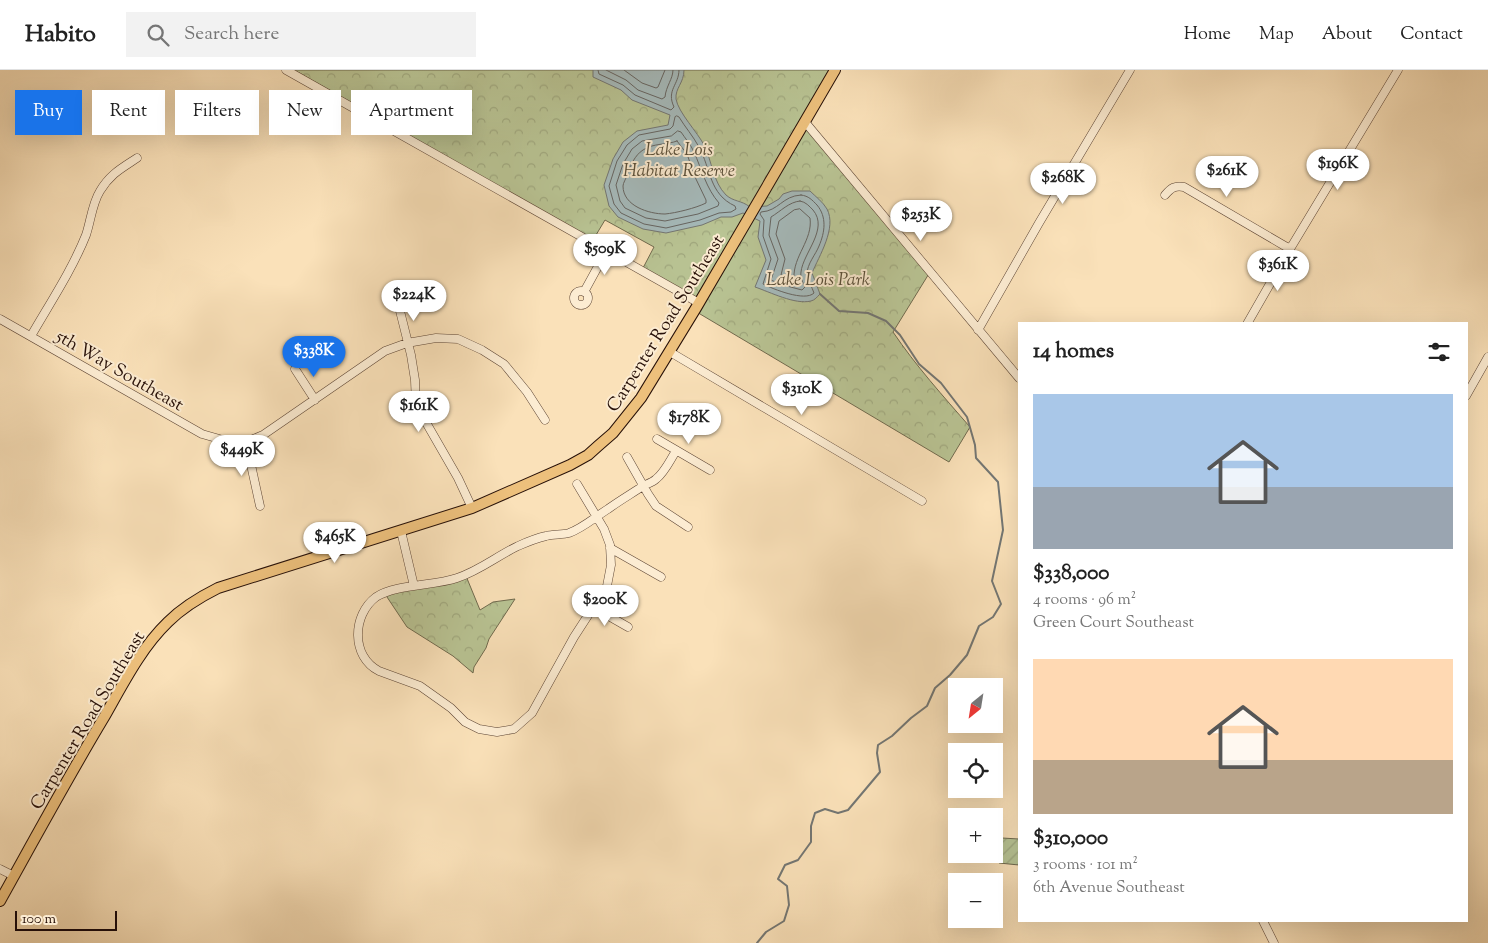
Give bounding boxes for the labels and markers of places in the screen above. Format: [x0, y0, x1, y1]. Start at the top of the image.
pin: $196K [1303, 148, 1373, 191]
pin: $261K [1192, 156, 1262, 198]
pin: $268K [1028, 162, 1098, 205]
pin: $253K [886, 200, 956, 242]
pin: $509K [570, 234, 640, 276]
pin: $361K [1243, 250, 1313, 292]
pin: $224K [379, 280, 449, 322]
pin: $338K [279, 336, 349, 378]
pin: $310K [767, 374, 837, 416]
pin: $161K [384, 390, 454, 433]
pin: $178K [654, 402, 724, 445]
pin: $449K [207, 434, 277, 477]
pin: $465K [300, 522, 370, 564]
pin: $200K [570, 584, 640, 627]

